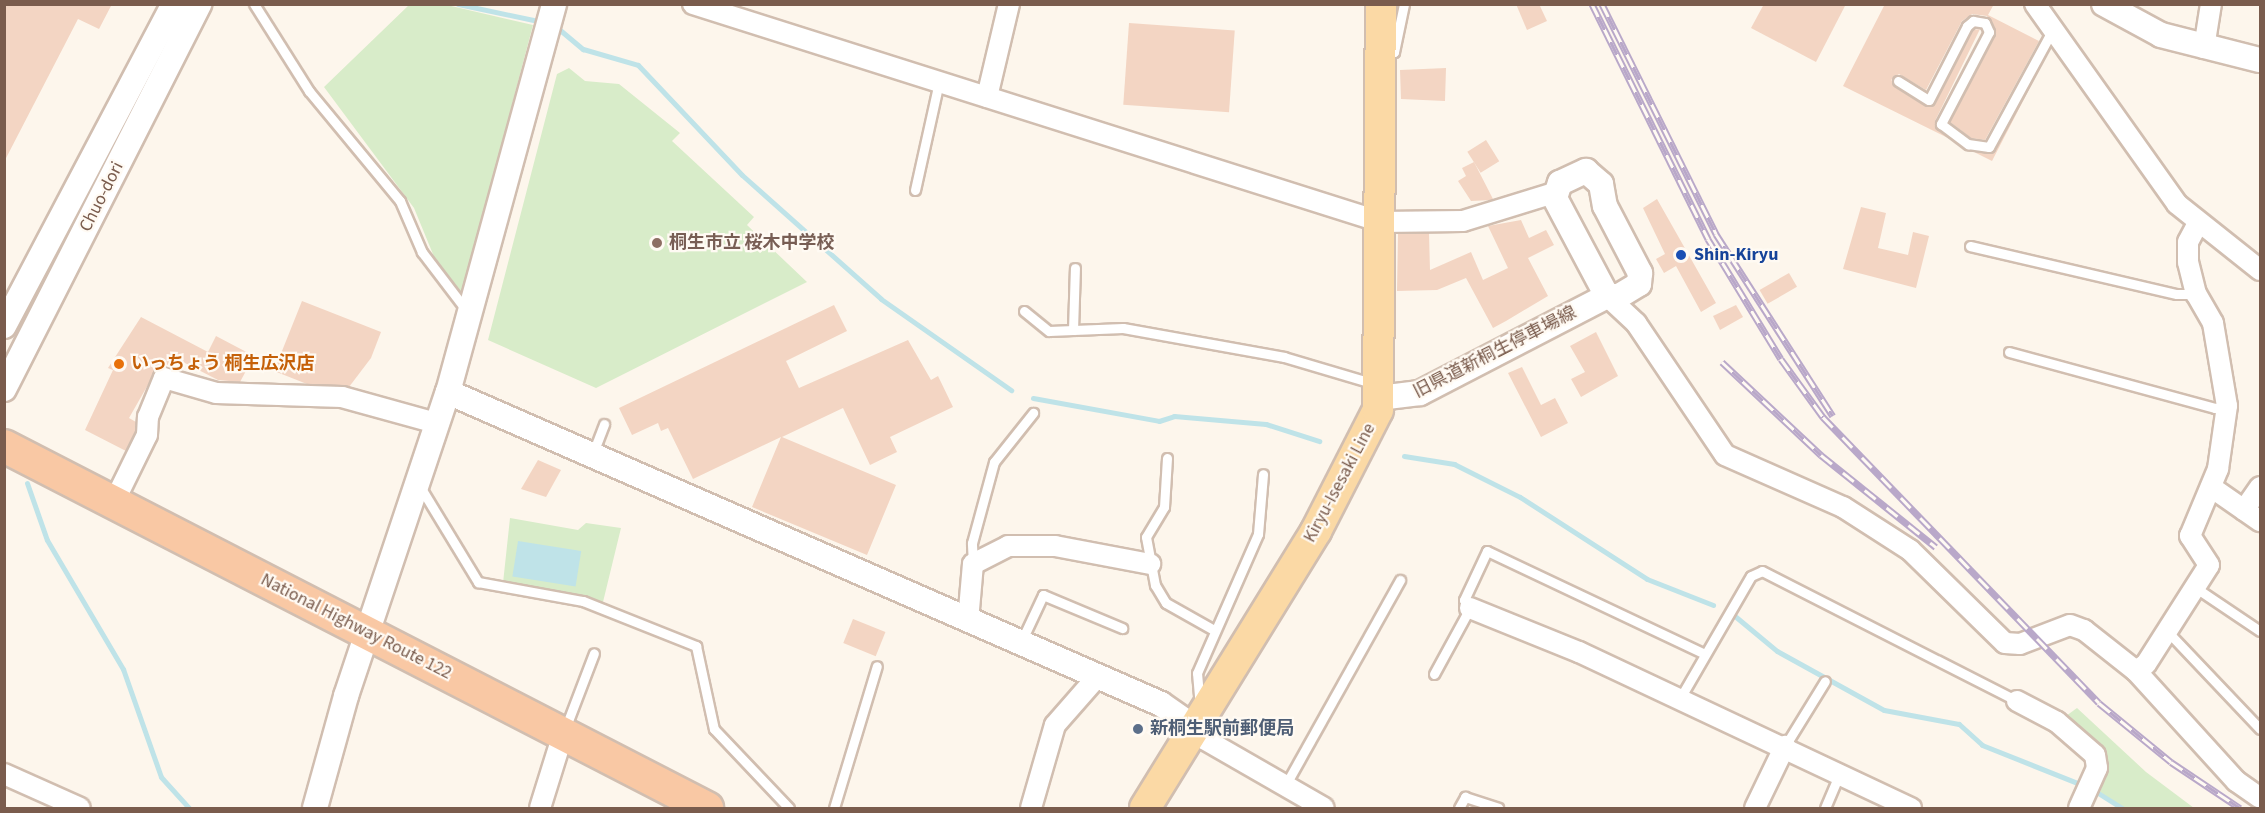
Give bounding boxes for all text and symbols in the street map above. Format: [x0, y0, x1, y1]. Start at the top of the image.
street label: Chuo-dori [75, 158, 129, 236]
place label: 桐生市立 桜木中学校 [669, 232, 835, 254]
marker: 桐生市立 桜木中学校 [650, 236, 664, 250]
place label: Shin-Kiryu [1694, 244, 1778, 266]
marker: Shin-Kiryu [1672, 246, 1690, 264]
street label: 旧県道新桐生停車場線 [1410, 303, 1580, 403]
place label: いっちょう 桐生広沢店 [131, 353, 315, 375]
marker: いっちょう 桐生広沢店 [112, 357, 126, 371]
street label: Kiryu-Isesaki Line [1299, 420, 1381, 546]
street label: National Highway Route 122 [257, 569, 455, 685]
place label: 新桐生駅前郵便局 [1150, 718, 1294, 740]
marker: 新桐生駅前郵便局 [1131, 722, 1145, 736]

